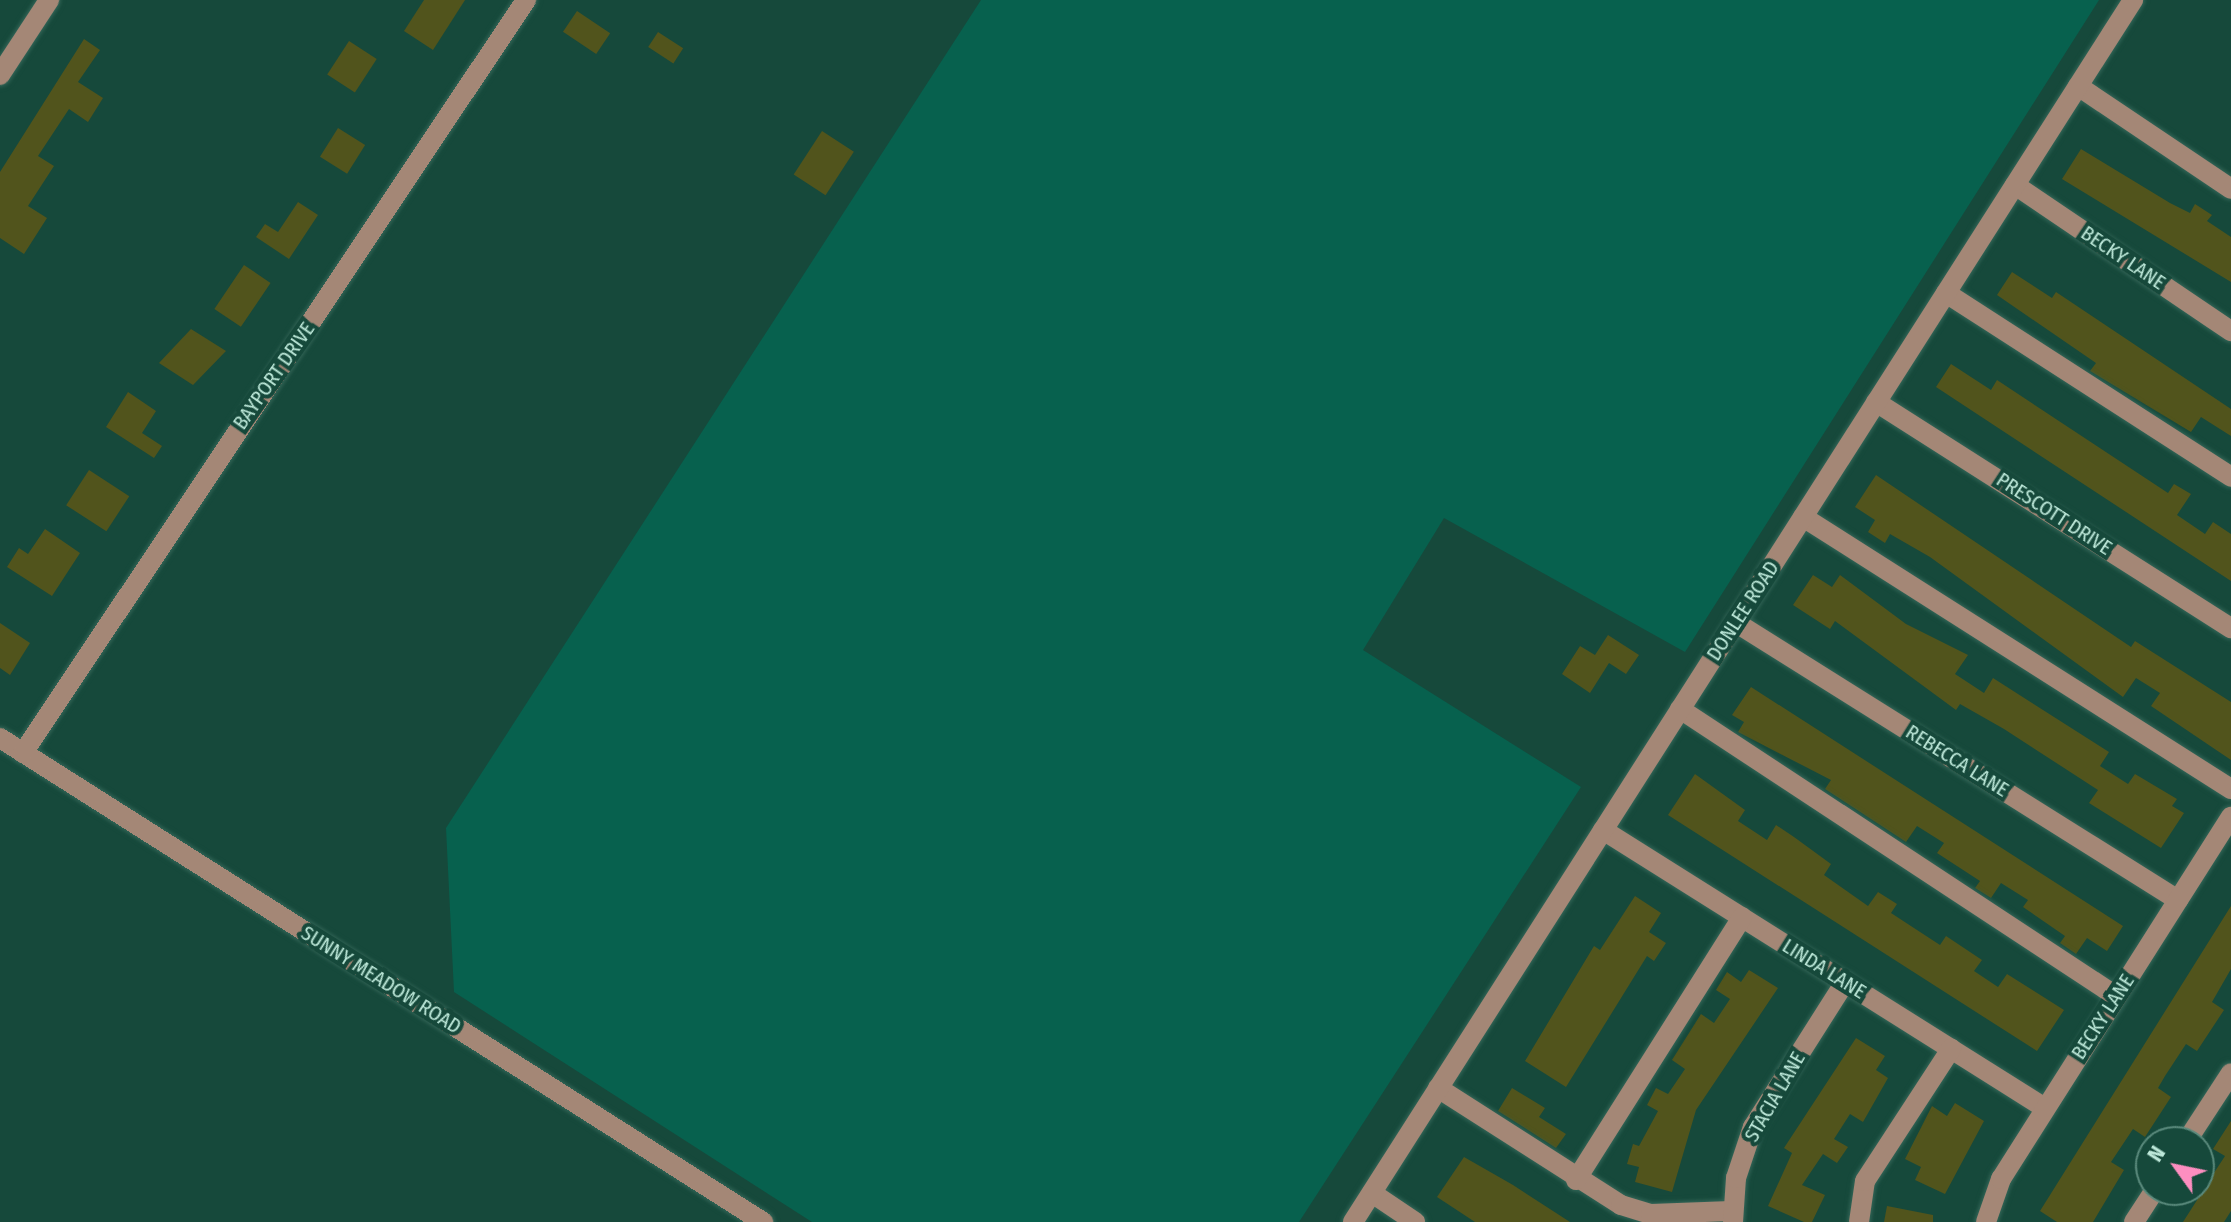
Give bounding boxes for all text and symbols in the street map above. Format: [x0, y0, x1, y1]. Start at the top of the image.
street label: BECKY LANE [2076, 221, 2170, 295]
street label: BAYPORT DRIVE [228, 318, 320, 434]
street label: PRESCOTT DRIVE [1992, 468, 2116, 560]
street label: DONLEE ROAD [1702, 557, 1784, 665]
street label: REBECCA LANE [1901, 720, 2013, 802]
street label: SUNNY MEADOW ROAD [297, 921, 465, 1039]
street label: LINDA LANE [1778, 934, 1870, 1004]
street label: BECKY LANE [2067, 970, 2139, 1064]
street label: STACIA LANE [1740, 1048, 1810, 1146]
north arrow [2135, 1126, 2215, 1206]
text: N [2141, 1141, 2171, 1167]

